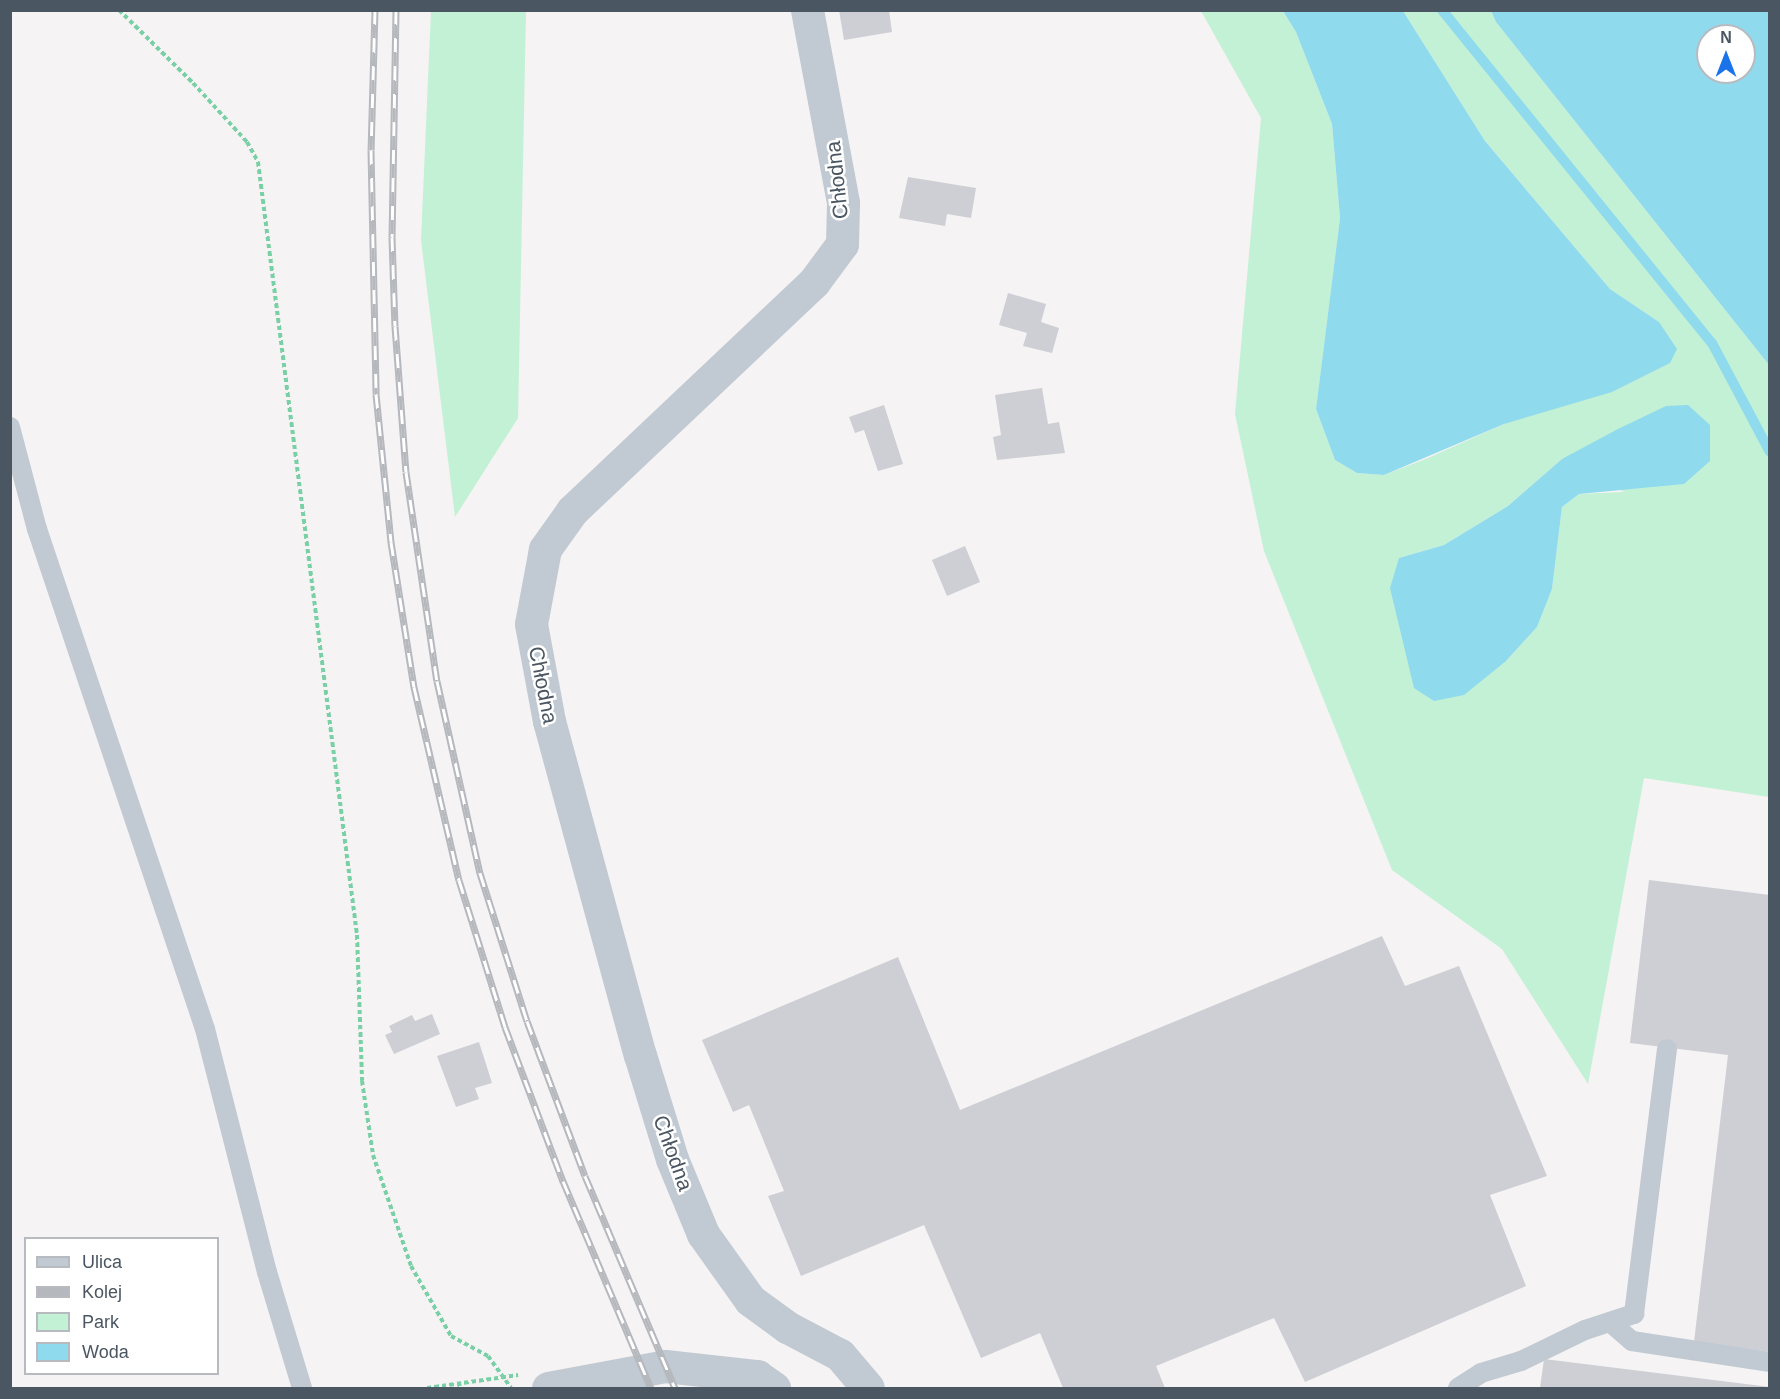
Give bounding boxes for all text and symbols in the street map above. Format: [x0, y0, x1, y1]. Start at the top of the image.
north arrow [1696, 24, 1756, 84]
text: N [1720, 29, 1732, 46]
street label: Chłodna [820, 140, 854, 220]
street label: Chłodna [523, 644, 563, 726]
street label: Chłodna [648, 1112, 698, 1194]
legend [24, 1237, 219, 1375]
text: Ulica [82, 1252, 122, 1272]
text: Kolej [82, 1282, 122, 1302]
text: Park [82, 1312, 119, 1332]
text: Woda [82, 1342, 129, 1362]

